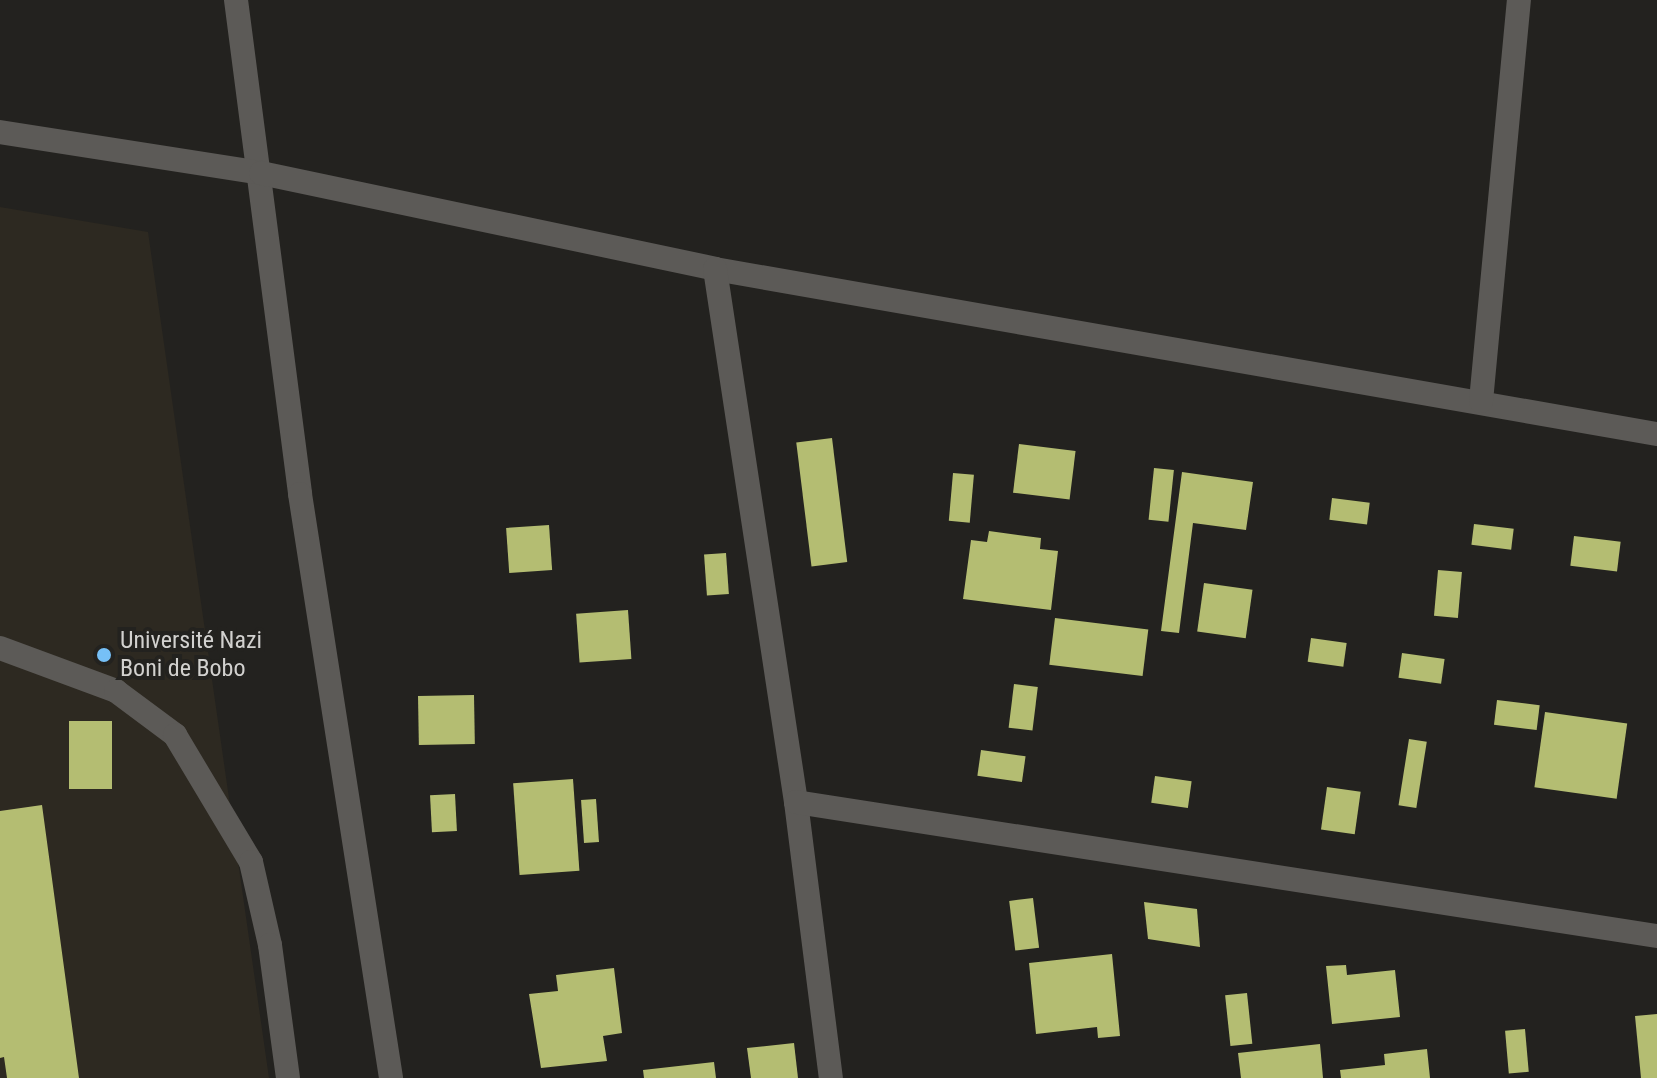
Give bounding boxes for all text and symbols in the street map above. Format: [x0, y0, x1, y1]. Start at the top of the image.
place label: Université Nazi Boni de Bobo [120, 627, 262, 683]
marker: Université Nazi Boni de Bobo [95, 646, 113, 664]

